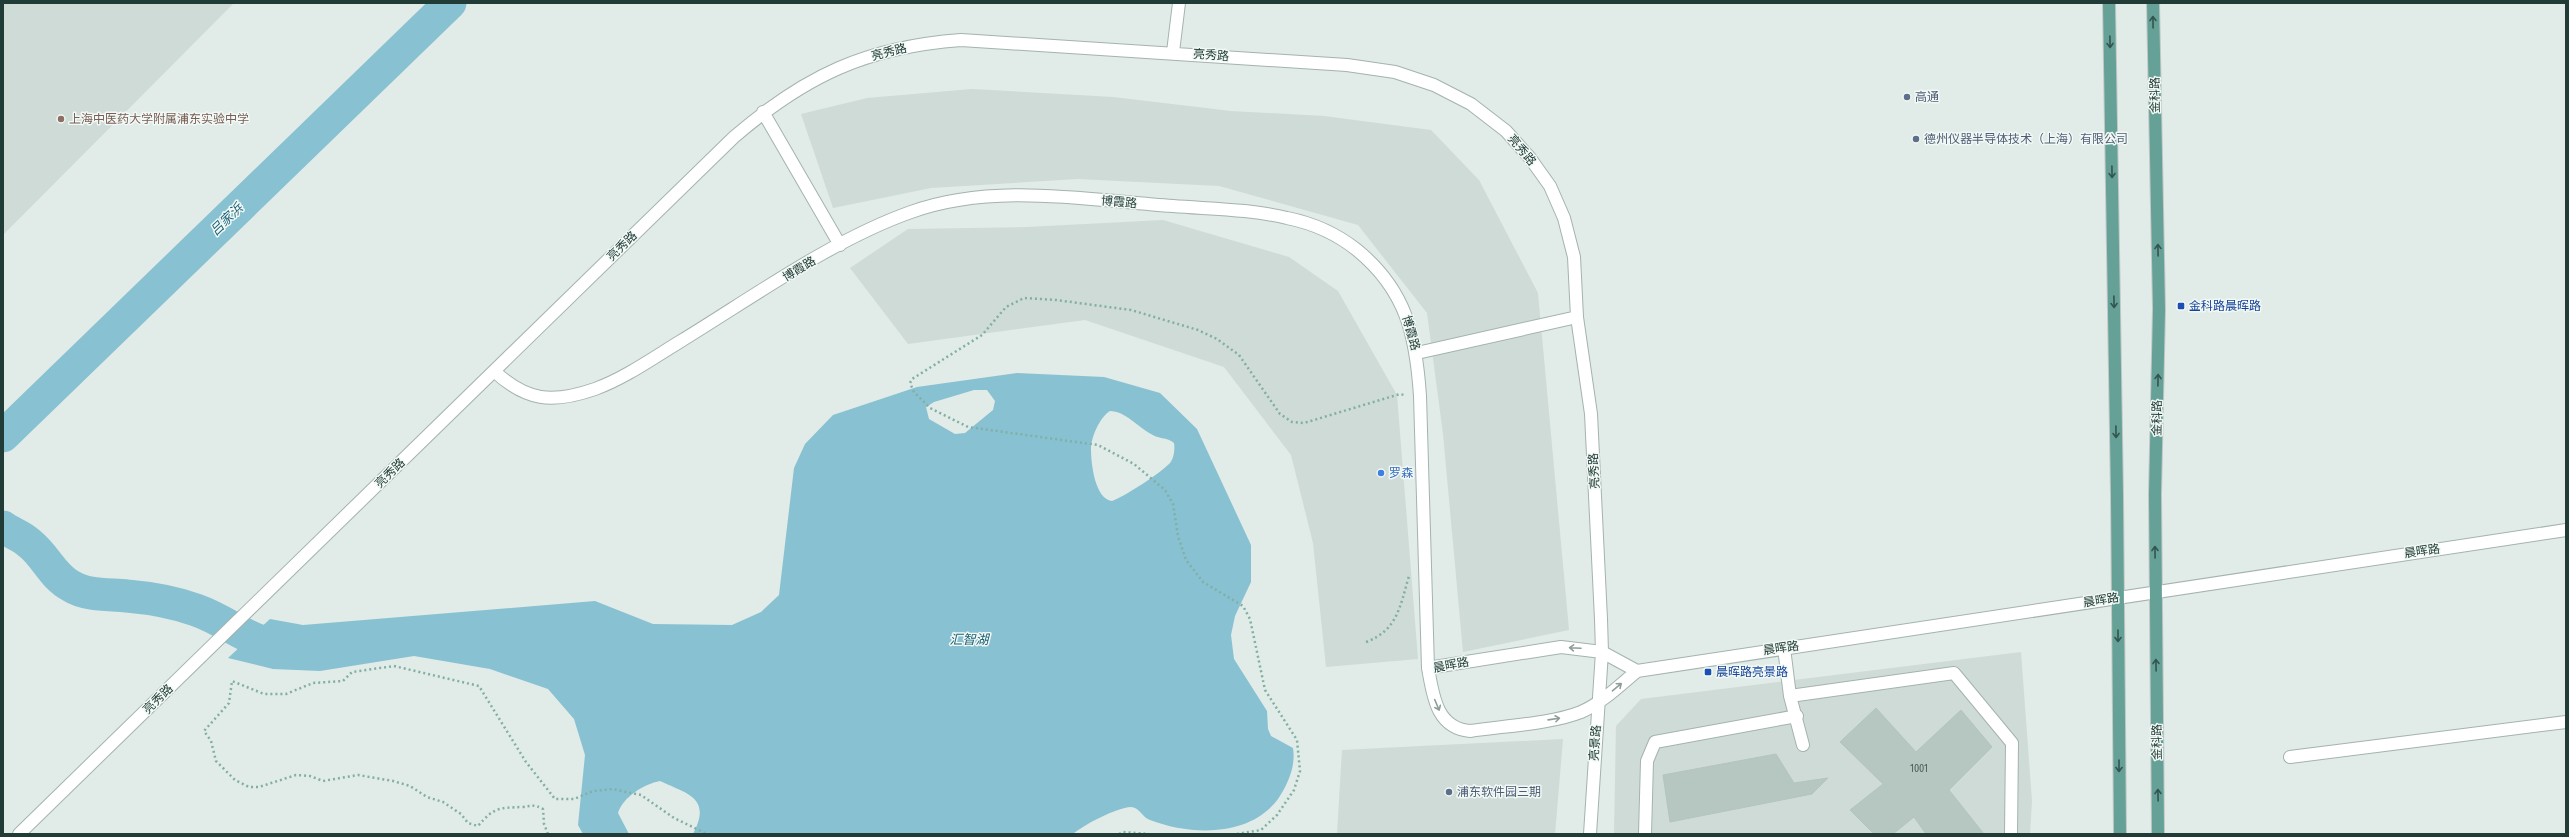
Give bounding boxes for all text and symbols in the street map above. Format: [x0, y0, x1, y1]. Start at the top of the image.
one-way arrow [2150, 16, 2157, 29]
one-way arrow [2106, 35, 2113, 48]
street label: 亮秀路 [870, 41, 908, 63]
street label: 亮秀路 [1193, 47, 1229, 63]
street label: 金科路 [2148, 77, 2162, 113]
place label: 高通 [1915, 90, 1939, 104]
marker: 高通 [1902, 92, 1912, 102]
place label: 上海中医药大学附属浦东实验中学 [69, 112, 249, 126]
marker: 上海中医药大学附属浦东实验中学 [56, 114, 66, 124]
street label: 亮秀路 [1505, 132, 1539, 168]
place label: 德州仪器半导体技术（上海）有限公司 [1924, 132, 2128, 146]
marker: 德州仪器半导体技术（上海）有限公司 [1911, 134, 1921, 144]
one-way arrow [2108, 165, 2115, 178]
street label: 博霞路 [1100, 193, 1138, 211]
water label: 吕家浜 [207, 200, 246, 238]
street label: 亮秀路 [604, 228, 640, 264]
one-way arrow [2154, 244, 2162, 257]
street label: 博霞路 [780, 254, 818, 284]
one-way arrow [2110, 295, 2118, 308]
place label: 金科路晨晖路 [2189, 299, 2261, 313]
marker: 金科路晨晖路 [2176, 301, 2186, 311]
street label: 博霞路 [1399, 314, 1423, 352]
one-way arrow [2154, 374, 2161, 387]
street label: 金科路 [2150, 400, 2164, 436]
one-way arrow [2112, 425, 2120, 438]
street label: 亮秀路 [1586, 453, 1602, 489]
street label: 亮秀路 [372, 455, 408, 491]
place label: 罗森 [1389, 466, 1413, 480]
marker: 罗森 [1376, 468, 1386, 478]
street label: 晨晖路 [2403, 542, 2441, 560]
one-way arrow [2151, 546, 2159, 559]
street label: 晨晖路 [2082, 590, 2120, 610]
one-way arrow [2114, 629, 2122, 642]
water label: 汇智湖 [949, 632, 990, 647]
street label: 晨晖路 [1762, 639, 1800, 657]
one-way arrow [1569, 644, 1582, 651]
street label: 晨晖路 [1432, 655, 1470, 675]
one-way arrow [2152, 659, 2160, 672]
place label: 晨晖路亮景路 [1716, 665, 1788, 679]
marker: 晨晖路亮景路 [1703, 667, 1713, 677]
street label: 亮秀路 [140, 681, 176, 717]
one-way arrow [1612, 682, 1623, 691]
one-way arrow [1434, 699, 1442, 711]
one-way arrow [1547, 715, 1560, 723]
street label: 金科路 [2150, 724, 2164, 760]
street label: 亮景路 [1587, 725, 1603, 761]
one-way arrow [2115, 759, 2123, 772]
house number: 1001 [1910, 763, 1928, 775]
place label: 浦东软件园三期 [1457, 785, 1541, 799]
marker: 浦东软件园三期 [1444, 787, 1454, 797]
one-way arrow [2154, 789, 2162, 802]

